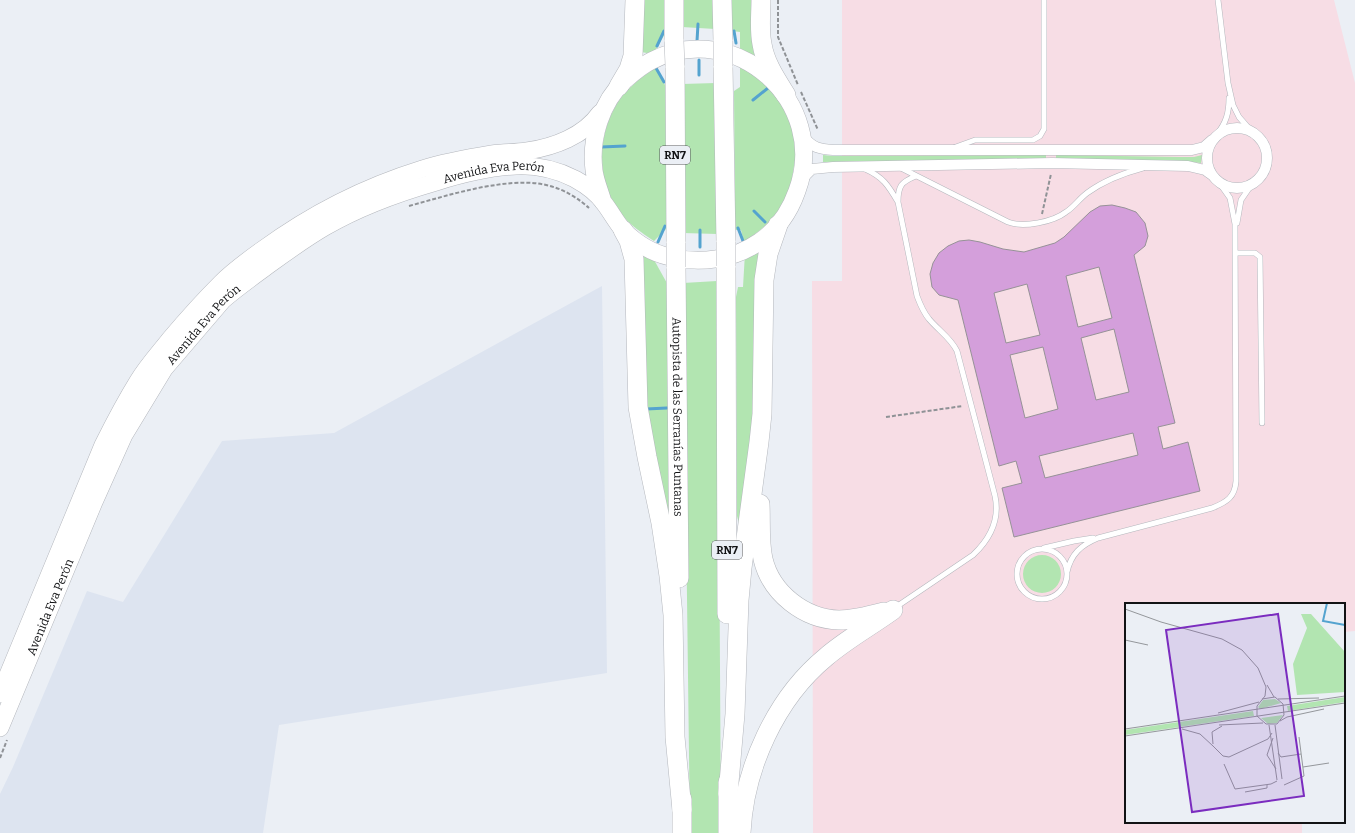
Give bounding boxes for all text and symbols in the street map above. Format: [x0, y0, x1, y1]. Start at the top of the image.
road number: RN7 [660, 146, 690, 164]
street label: Avenida Eva Perón [441, 159, 546, 186]
street label: Avenida Eva Perón [164, 281, 243, 367]
street label: Autopista de las Serranías Puntanas [669, 317, 685, 517]
road number: RN7 [712, 541, 742, 559]
street label: Avenida Eva Perón [24, 556, 77, 657]
inset map [1125, 603, 1345, 823]

